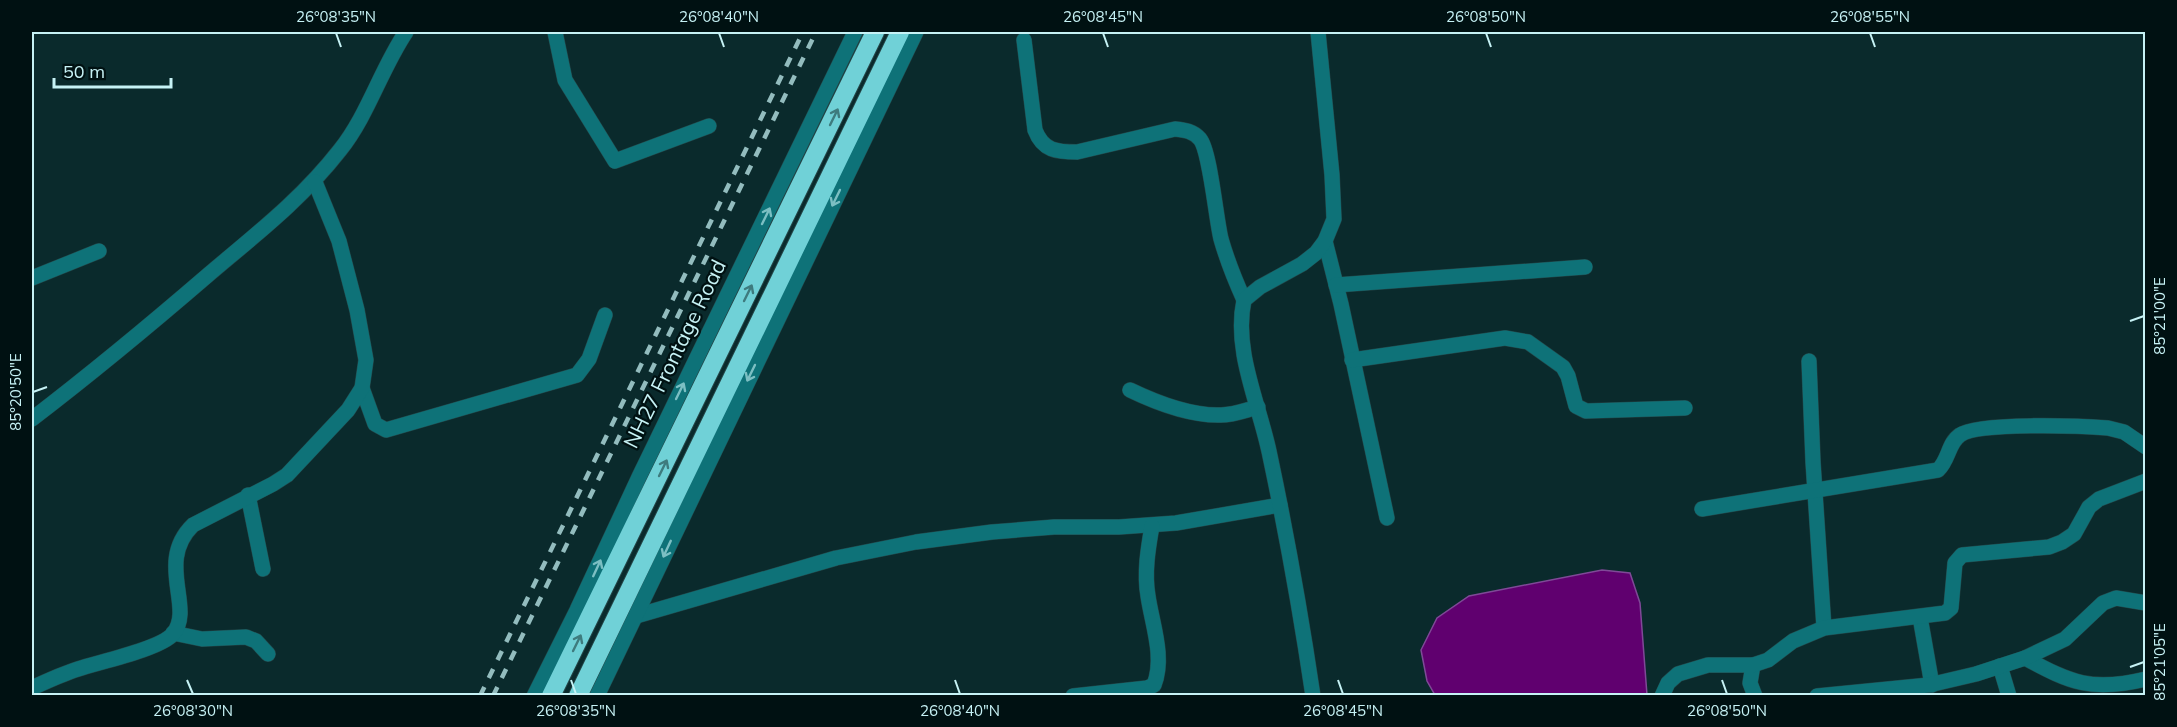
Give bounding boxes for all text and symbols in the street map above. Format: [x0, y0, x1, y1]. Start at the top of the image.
text: 26°08'35"N [296, 7, 376, 26]
text: 26°08'40"N [679, 7, 759, 26]
text: 26°08'45"N [1063, 7, 1143, 26]
text: 26°08'50"N [1446, 7, 1526, 26]
text: 26°08'55"N [1830, 7, 1910, 26]
scale bar [54, 51, 171, 89]
text: 50 m [63, 60, 105, 83]
one-way arrow [828, 109, 840, 127]
one-way arrow [830, 188, 841, 206]
one-way arrow [760, 208, 772, 226]
street label: NH27 Frontage Road [617, 255, 731, 452]
text: 85°21'00"E [2150, 277, 2169, 355]
one-way arrow [743, 284, 755, 302]
text: 85°20'50"E [6, 353, 25, 431]
one-way arrow [744, 364, 756, 382]
one-way arrow [675, 383, 687, 401]
one-way arrow [658, 459, 670, 477]
one-way arrow [661, 540, 673, 558]
one-way arrow [591, 559, 603, 577]
text: 85°21'05"E [2150, 623, 2169, 701]
one-way arrow [571, 634, 583, 652]
text: 26°08'30"N [153, 701, 233, 720]
text: 26°08'35"N [536, 701, 616, 720]
text: 26°08'40"N [920, 701, 1000, 720]
text: 26°08'45"N [1303, 701, 1383, 720]
text: 26°08'50"N [1687, 701, 1767, 720]

